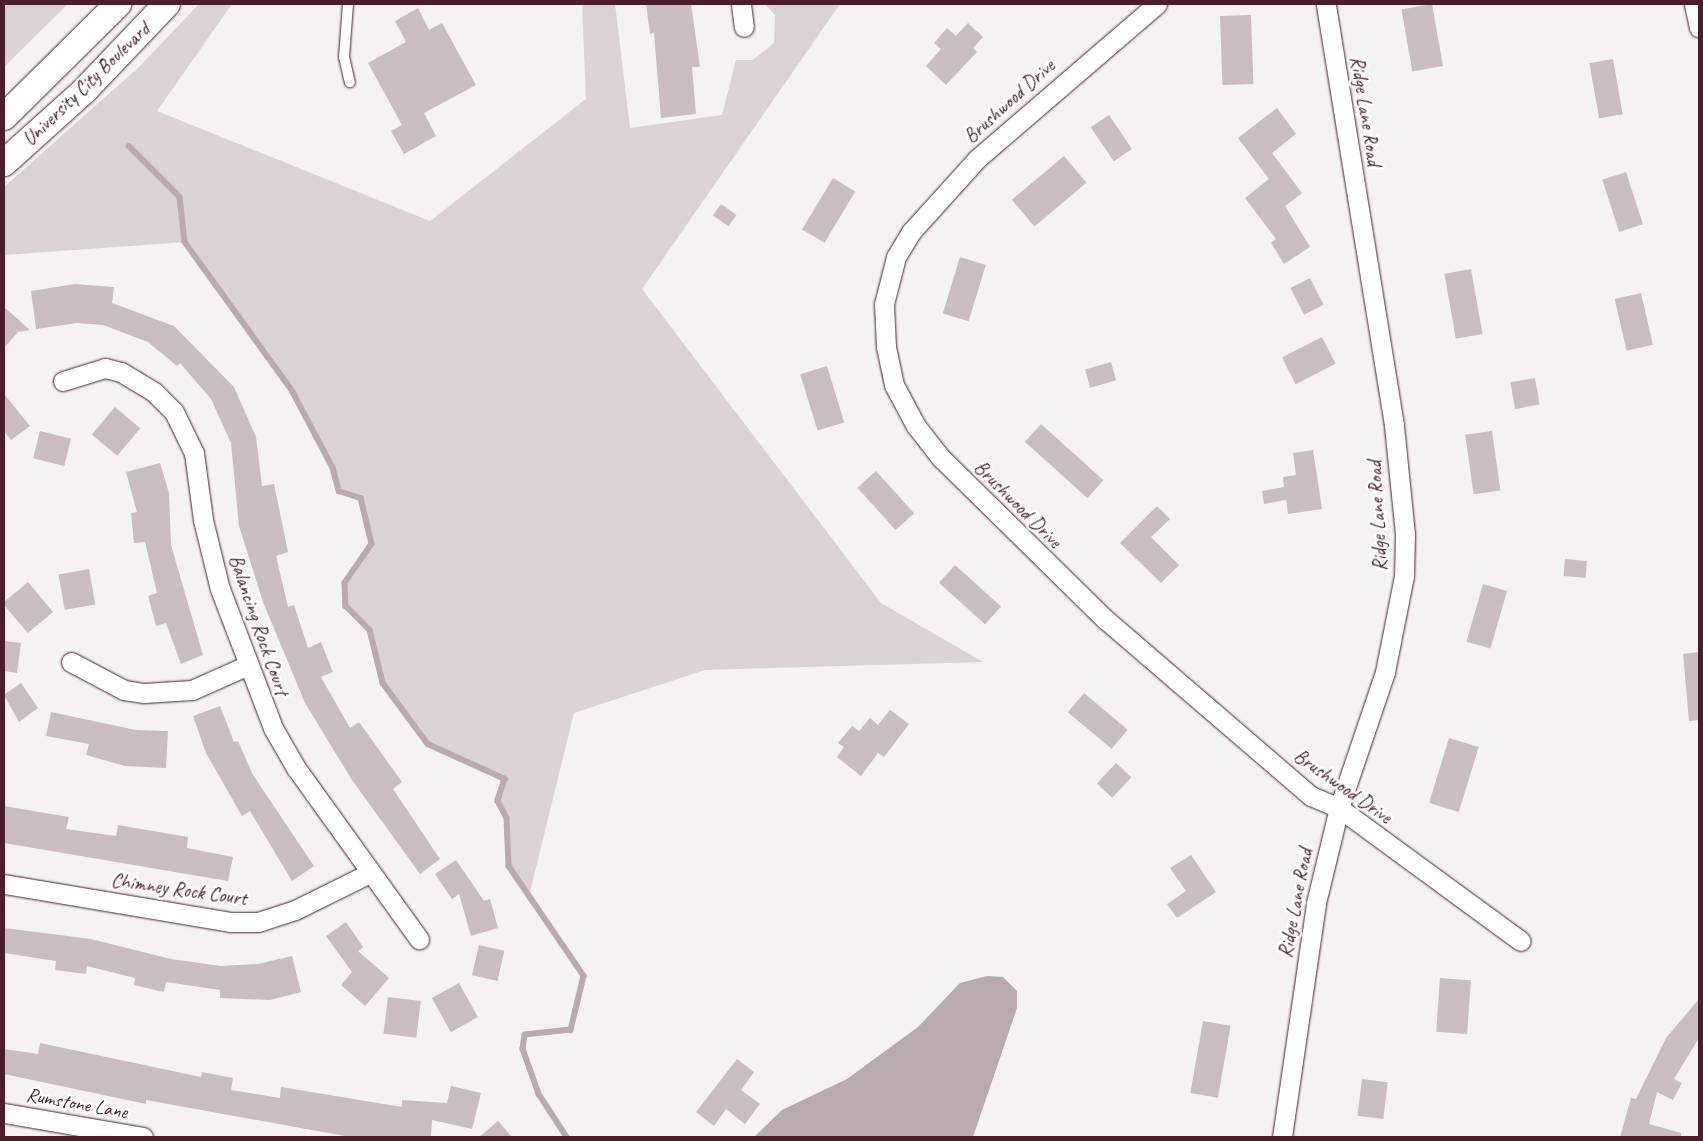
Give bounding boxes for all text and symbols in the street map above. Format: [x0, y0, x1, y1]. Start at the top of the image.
street label: University City Boulevard [17, 17, 155, 151]
street label: Brushwood Drive [959, 54, 1059, 148]
street label: Ridge Lane Road [1345, 54, 1387, 168]
street label: Brushwood Drive [969, 455, 1067, 553]
street label: Ridge Lane Road [1362, 460, 1392, 572]
street label: Balancing Rock Court [224, 552, 294, 698]
street label: Brushwood Drive [1289, 743, 1397, 829]
street label: Ridge Lane Road [1273, 846, 1317, 960]
street label: Chimney Rock Court [110, 868, 248, 910]
street label: Rumstone Lane [25, 1082, 129, 1124]

